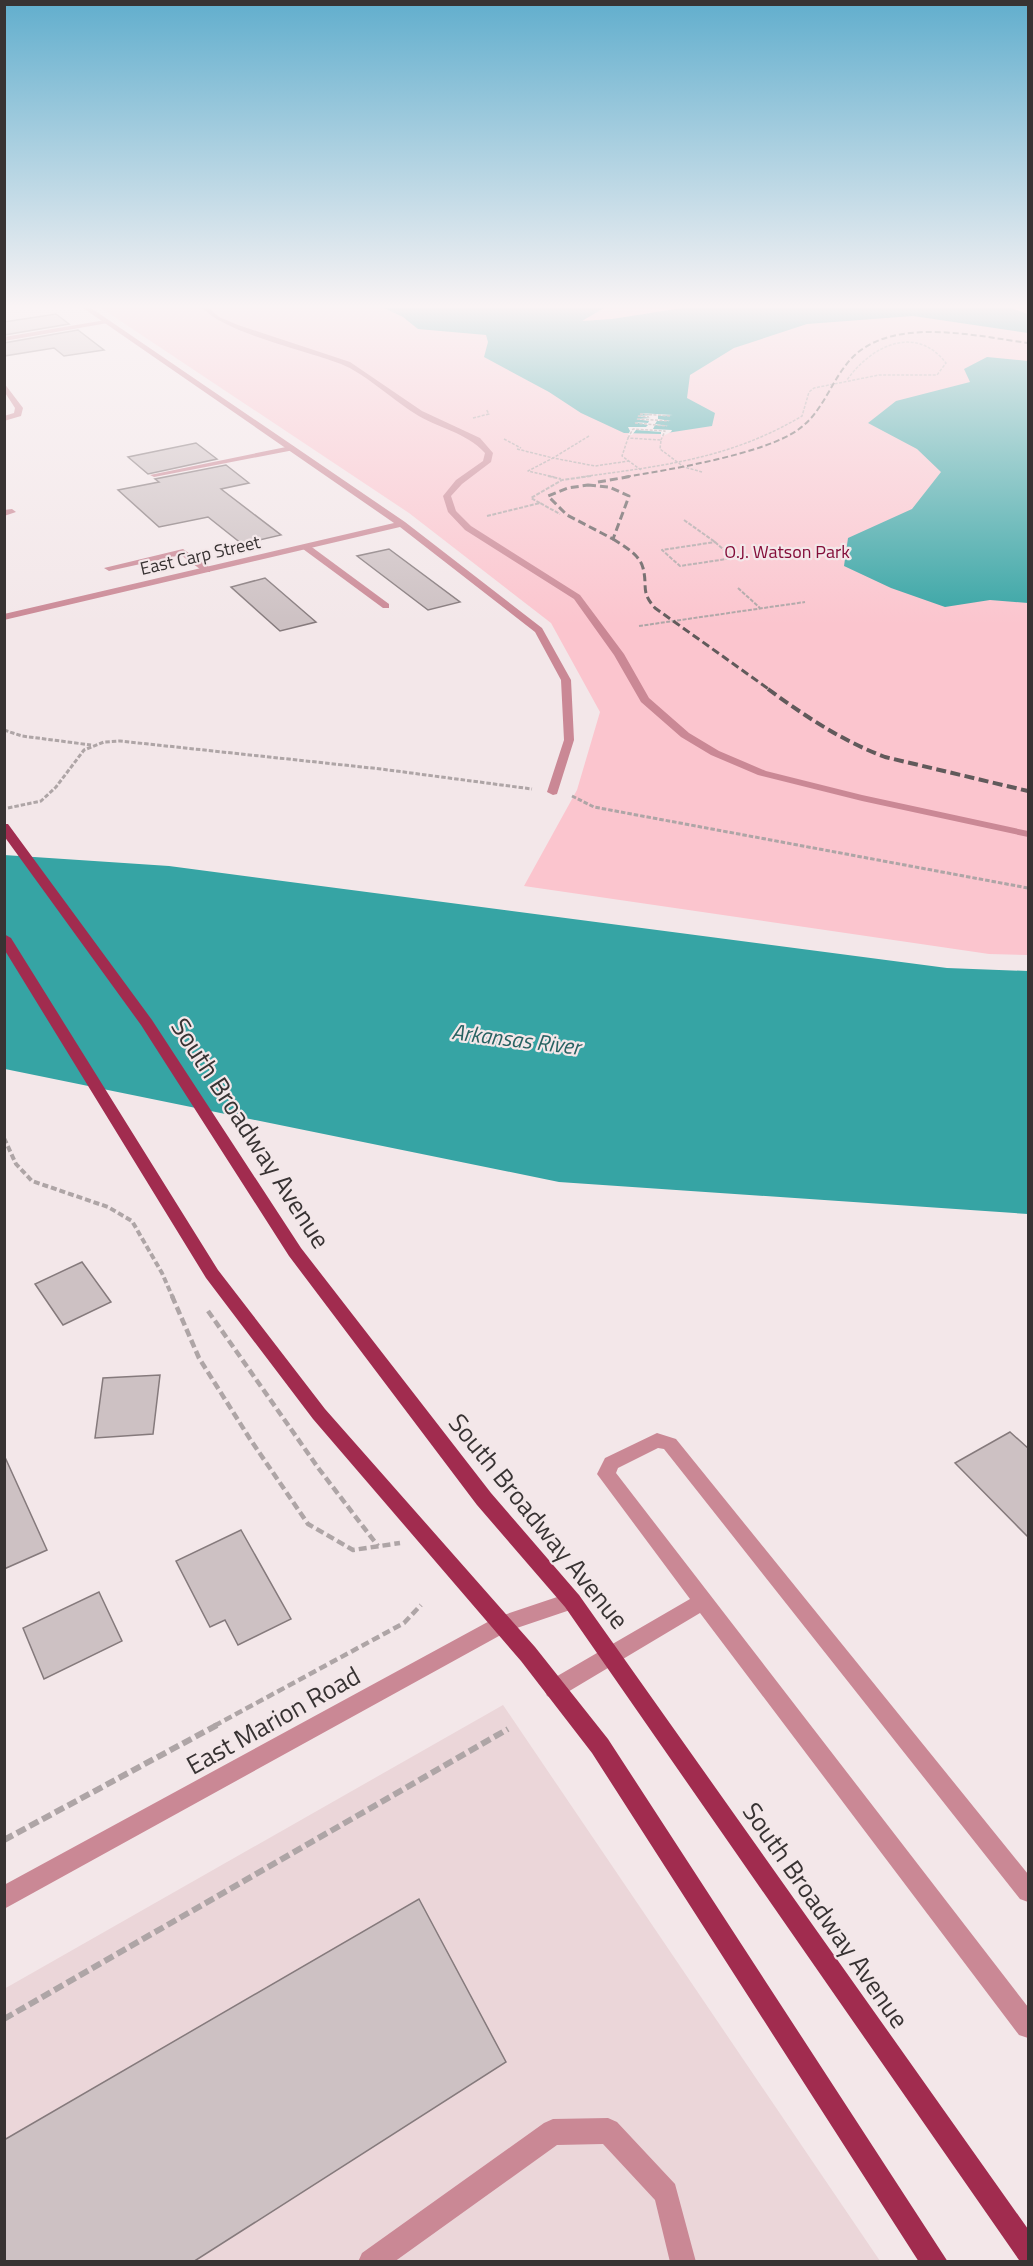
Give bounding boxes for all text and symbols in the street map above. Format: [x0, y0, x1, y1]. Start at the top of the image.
street label: East Carp Street [137, 528, 263, 582]
park label: O.J. Watson Park [724, 538, 850, 565]
street label: South Broadway Avenue [162, 1010, 340, 1256]
water label: Arkansas River [450, 1014, 585, 1064]
street label: South Broadway Avenue [440, 1405, 638, 1637]
street label: East Marion Road [179, 1656, 367, 1784]
street label: South Broadway Avenue [733, 1794, 919, 2036]

